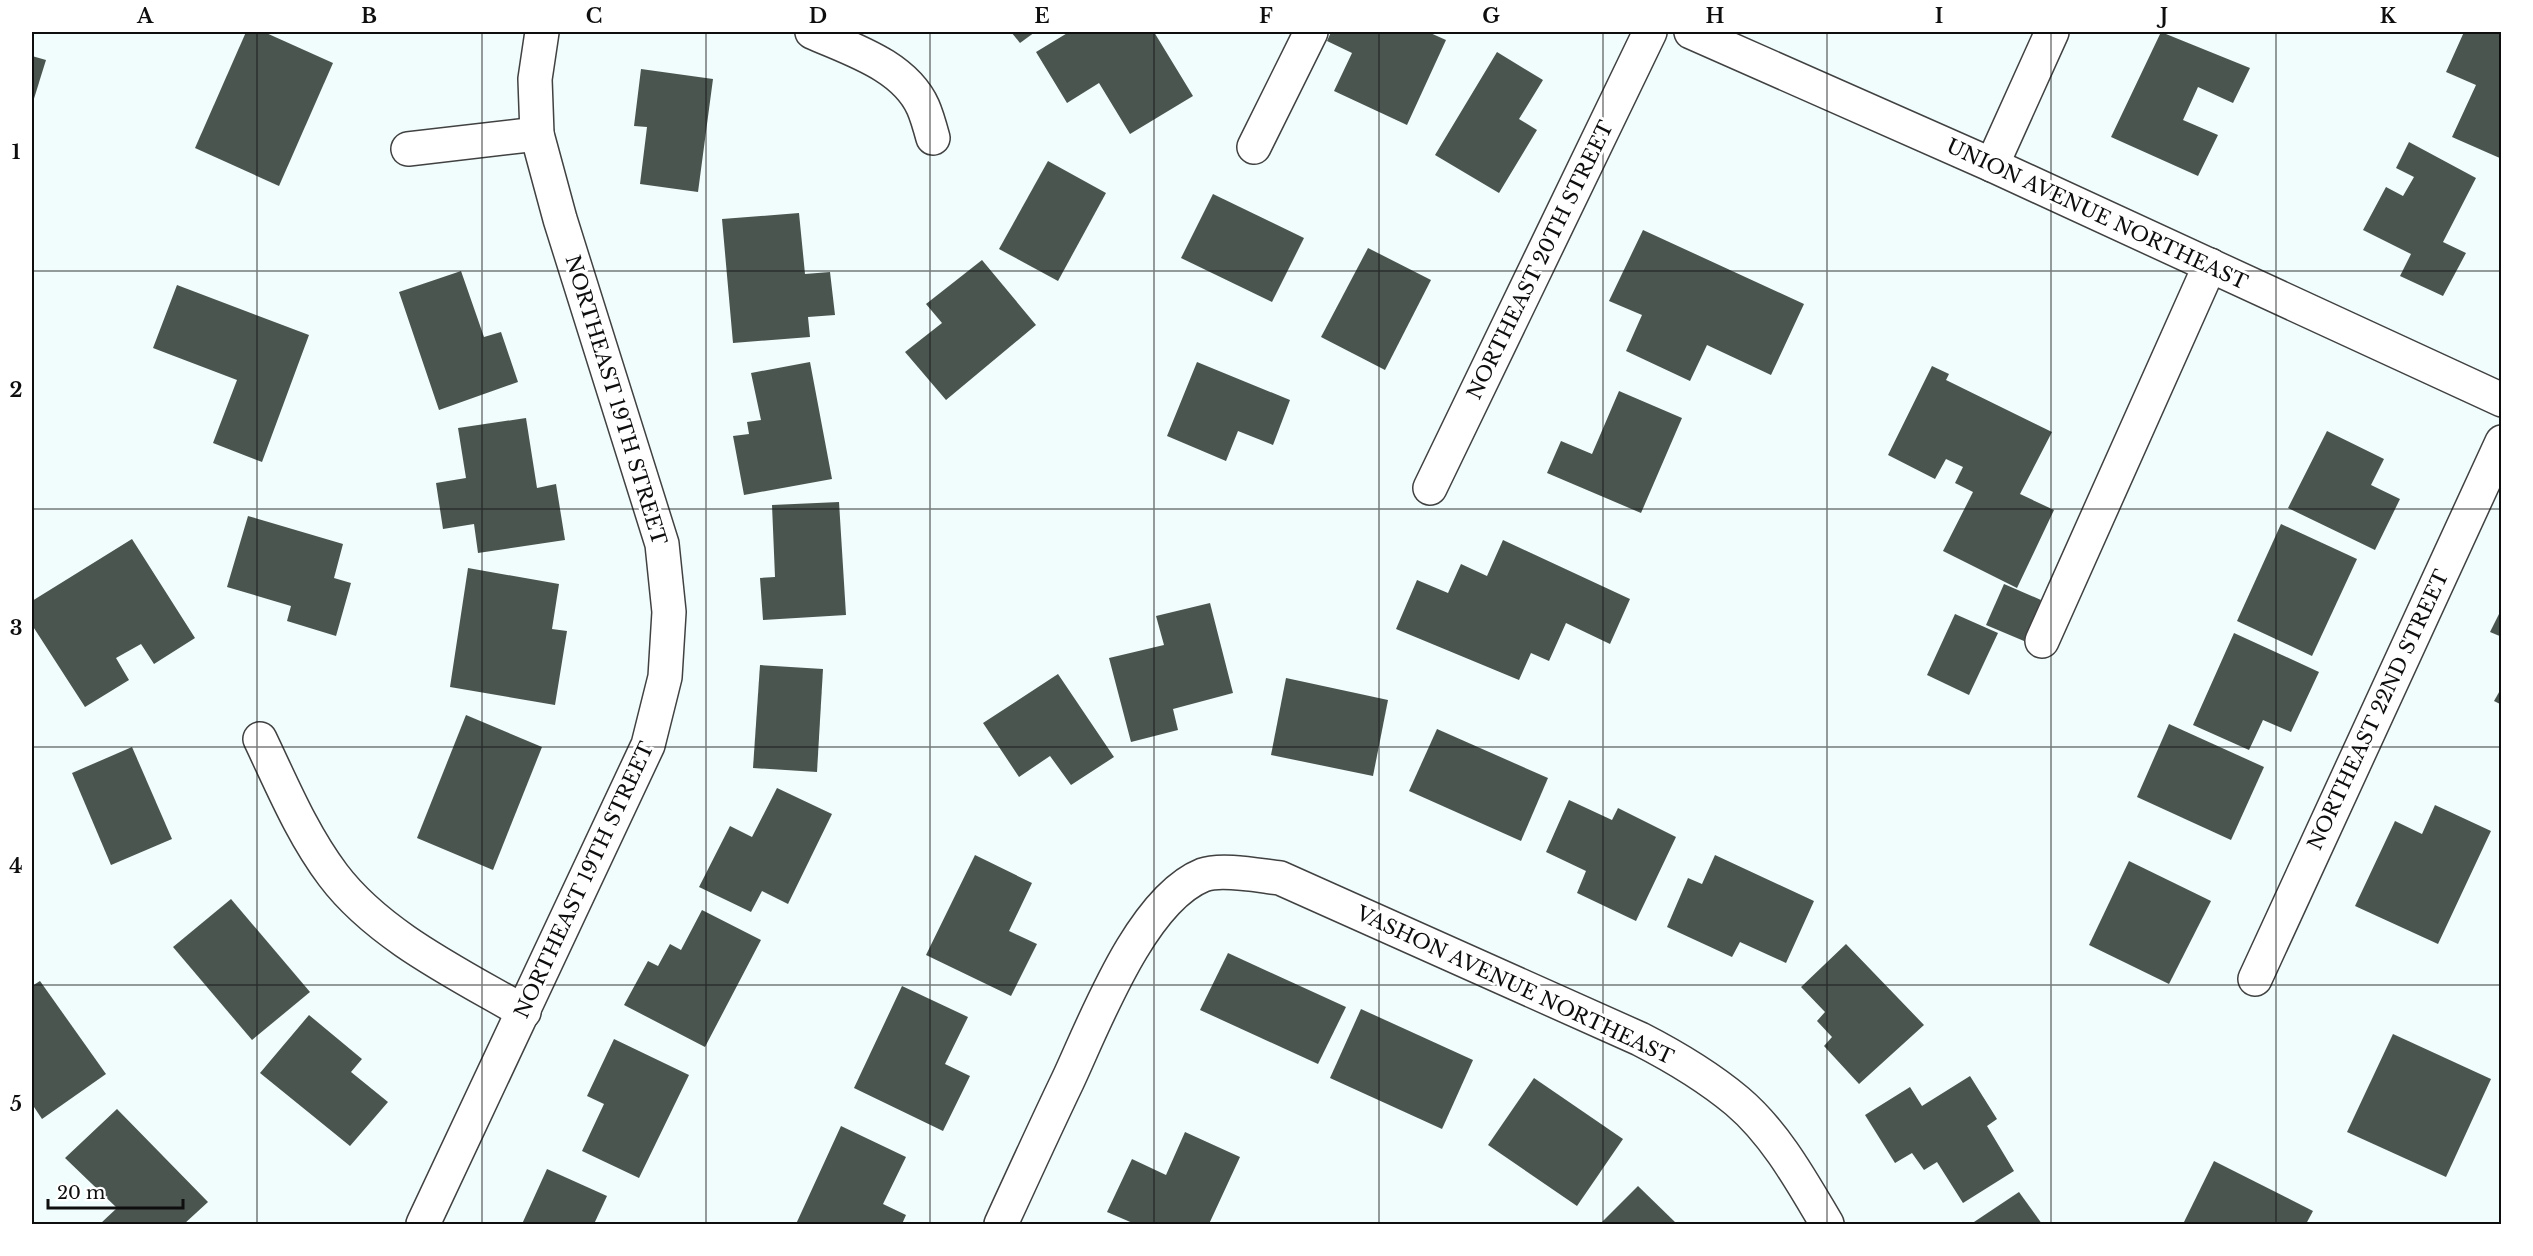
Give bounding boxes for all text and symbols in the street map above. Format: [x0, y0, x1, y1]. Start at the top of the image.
text: A [136, 4, 154, 28]
text: B [361, 4, 377, 28]
text: C [586, 4, 602, 28]
text: D [809, 4, 827, 28]
text: E [1034, 4, 1050, 28]
text: F [1259, 4, 1273, 28]
text: G [1482, 4, 1500, 28]
text: H [1706, 4, 1725, 28]
text: I [1935, 4, 1943, 28]
text: J [2156, 4, 2168, 28]
text: K [2380, 4, 2397, 28]
street label: NORTHEAST 20TH STREET [1462, 117, 1618, 403]
street label: UNION AVENUE NORTHEAST [1943, 133, 2251, 295]
text: 1 [12, 140, 21, 164]
street label: NORTHEAST 19TH STREET [560, 252, 672, 548]
text: 2 [9, 378, 23, 402]
street label: NORTHEAST 22ND STREET [2302, 566, 2454, 854]
text: 3 [10, 616, 22, 640]
street label: NORTHEAST 19TH STREET [509, 738, 659, 1022]
text: 4 [9, 854, 23, 878]
street label: VASHON AVENUE NORTHEAST [1352, 900, 1677, 1069]
text: 5 [10, 1092, 22, 1116]
scale bar [48, 1172, 183, 1210]
text: 20 m [57, 1182, 105, 1204]

